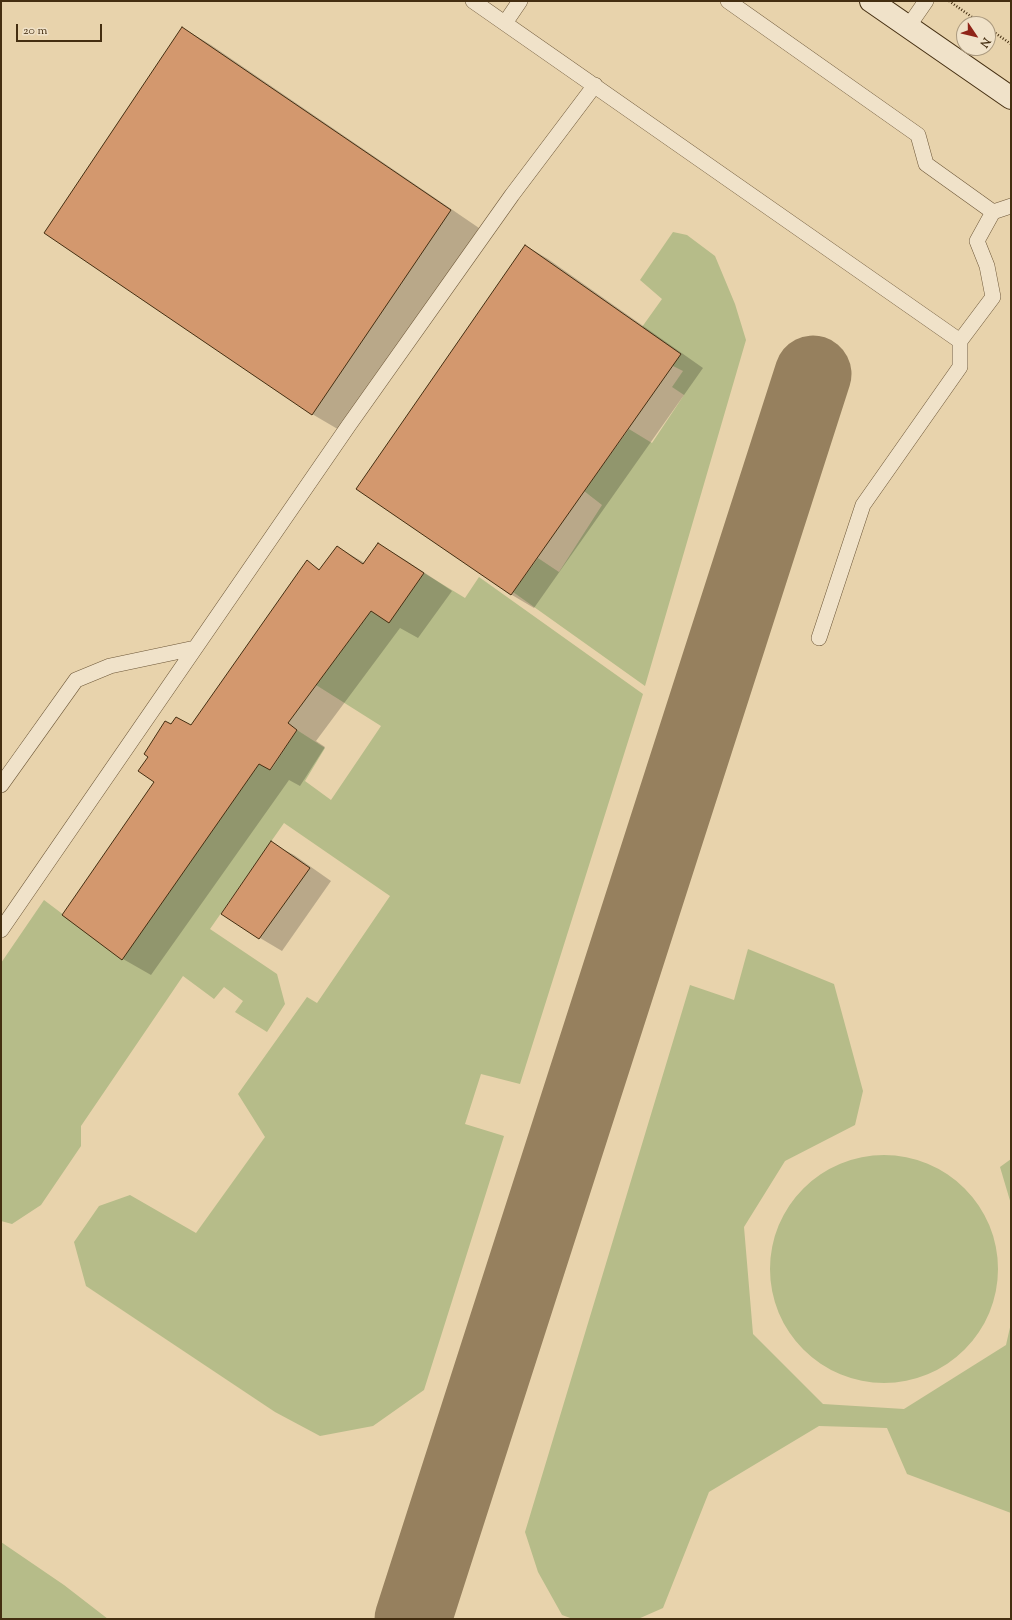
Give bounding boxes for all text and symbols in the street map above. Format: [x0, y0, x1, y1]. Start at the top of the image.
scale bar [18, 16, 104, 42]
north arrow [956, 16, 996, 56]
text: 20 m [23, 22, 47, 40]
text: N [976, 34, 994, 50]

